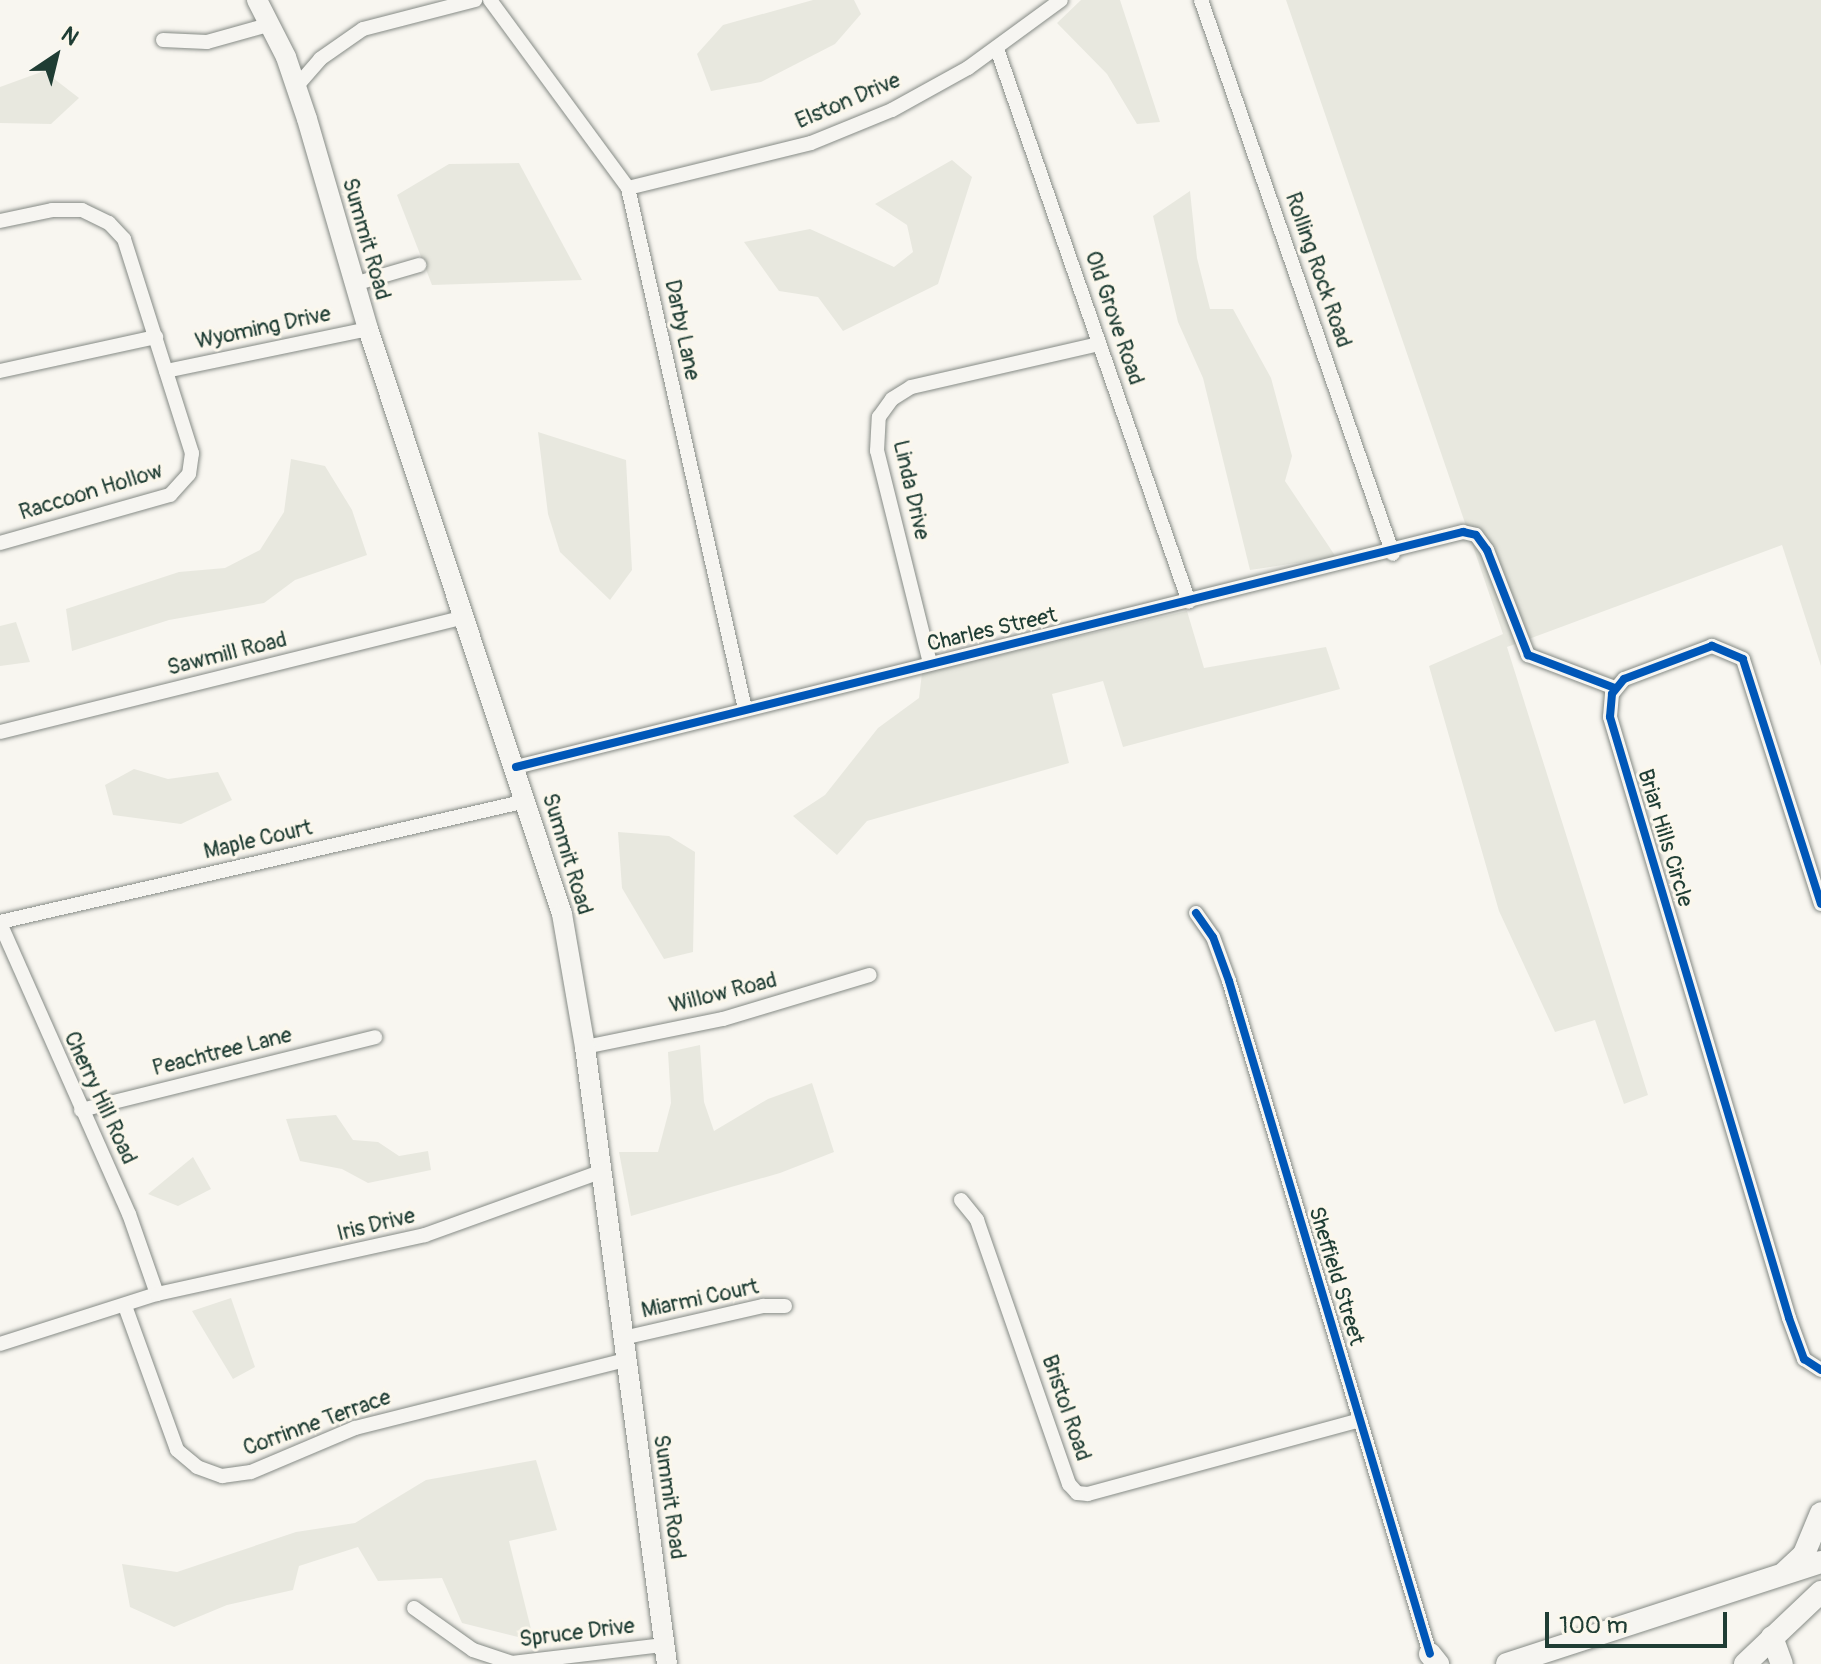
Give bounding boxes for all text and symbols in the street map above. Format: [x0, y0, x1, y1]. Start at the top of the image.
north arrow [16, 16, 96, 96]
text: N [56, 21, 84, 52]
street label: Elston Drive [792, 67, 904, 135]
street label: Summit Road [336, 175, 396, 303]
street label: Rolling Rock Road [1279, 189, 1357, 351]
street label: Old Grove Road [1079, 248, 1149, 388]
street label: Darby Lane [658, 277, 706, 383]
street label: Wyoming Drive [193, 301, 333, 355]
street label: Linda Drive [887, 438, 935, 542]
street label: Raccoon Hollow [16, 458, 166, 526]
street label: Charles Street [925, 602, 1059, 658]
street label: Sawmill Road [165, 626, 289, 682]
street label: Briar Hills Circle [1632, 766, 1698, 910]
street label: Summit Road [536, 790, 598, 918]
street label: Maple Court [201, 815, 315, 865]
street label: Willow Road [666, 967, 780, 1019]
street label: Peachtree Lane [150, 1022, 294, 1082]
street label: Cherry Hill Road [58, 1028, 142, 1168]
street label: Iris Drive [334, 1203, 418, 1247]
street label: Sheffield Street [1302, 1203, 1370, 1349]
street label: Miarmi Court [639, 1274, 761, 1324]
street label: Bristol Road [1036, 1352, 1096, 1464]
street label: Corrinne Terrace [240, 1384, 394, 1462]
street label: Summit Road [647, 1433, 691, 1561]
scale bar [1549, 1596, 1731, 1646]
text: 100 m [1559, 1611, 1628, 1640]
street label: Spruce Drive [518, 1613, 636, 1653]

